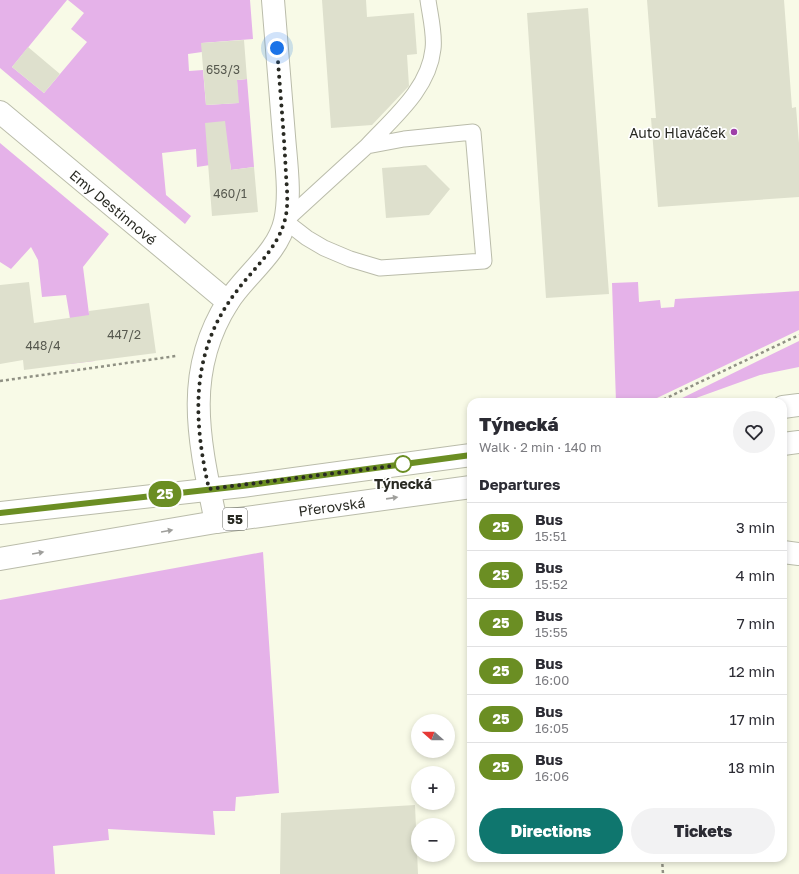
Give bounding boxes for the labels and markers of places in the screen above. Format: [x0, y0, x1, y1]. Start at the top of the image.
place label: Auto Hlaváček [629, 124, 726, 141]
marker: Auto Hlaváček [729, 127, 739, 137]
marker: Týnecká [394, 455, 412, 473]
place label: Týnecká [374, 475, 432, 492]

